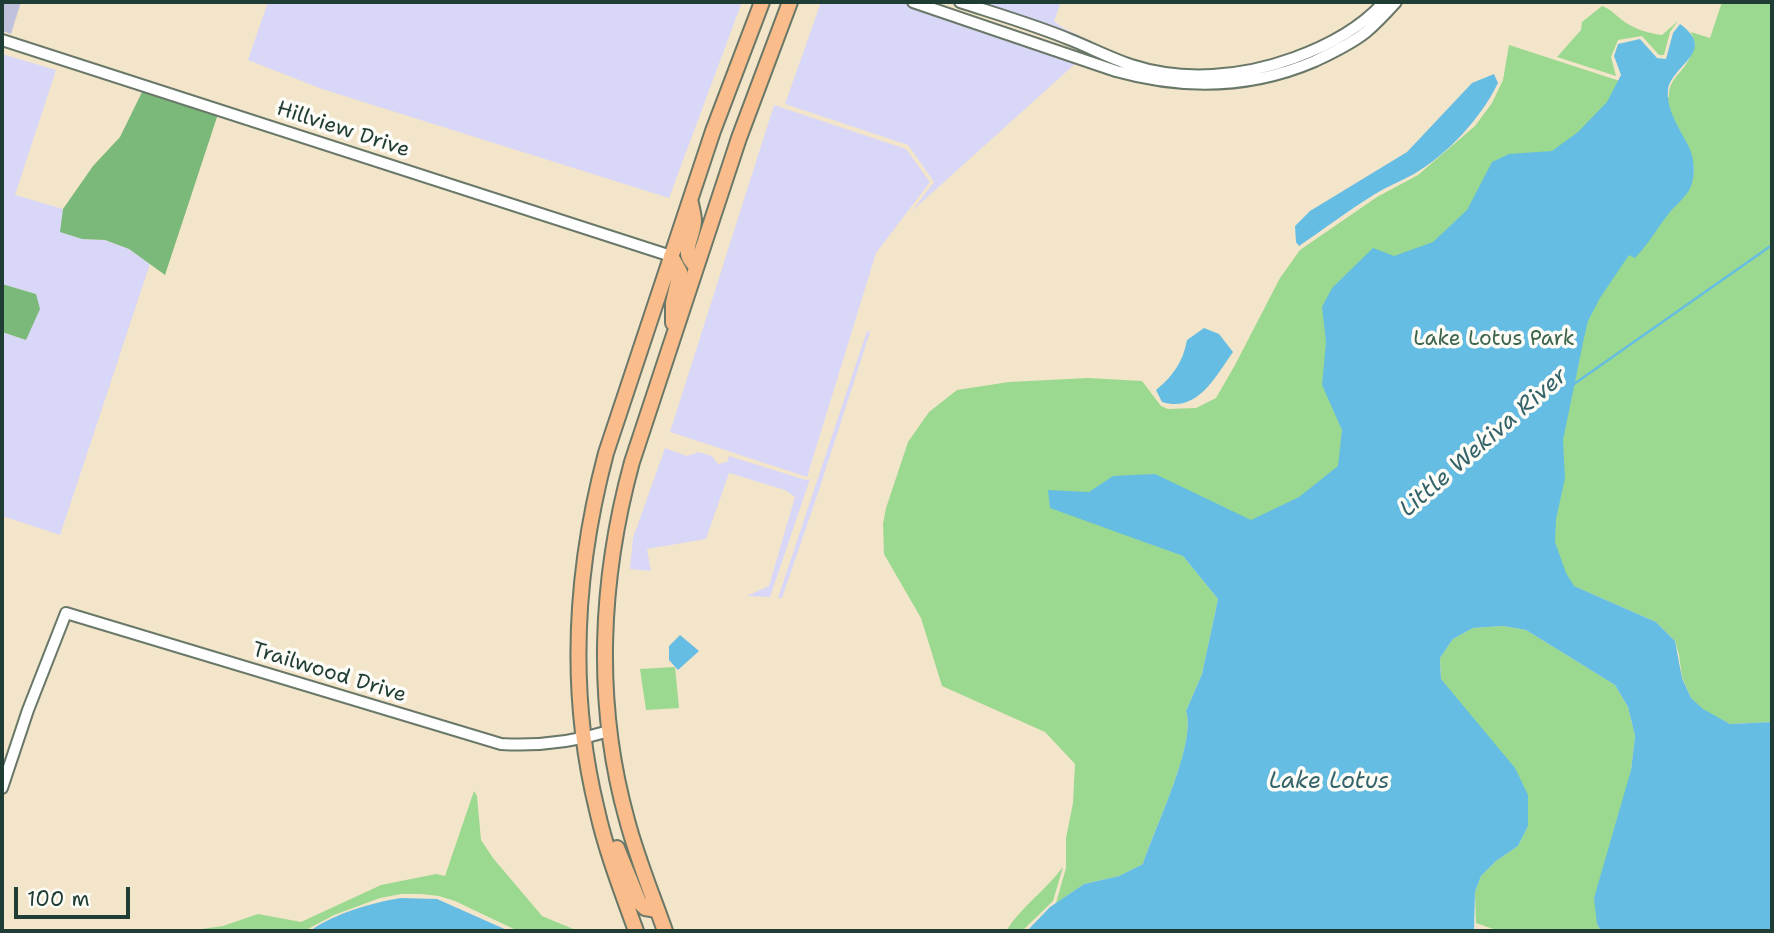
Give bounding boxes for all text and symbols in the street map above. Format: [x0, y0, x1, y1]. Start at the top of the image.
street label: Hillview Drive [273, 97, 413, 163]
park label: Lake Lotus Park [1413, 327, 1575, 353]
water label: Little Wekiva River [1395, 363, 1573, 523]
street label: Trailwood Drive [249, 638, 409, 708]
water label: Lake Lotus [1269, 768, 1389, 796]
scale bar [18, 874, 133, 918]
text: 100 m [27, 885, 90, 913]

